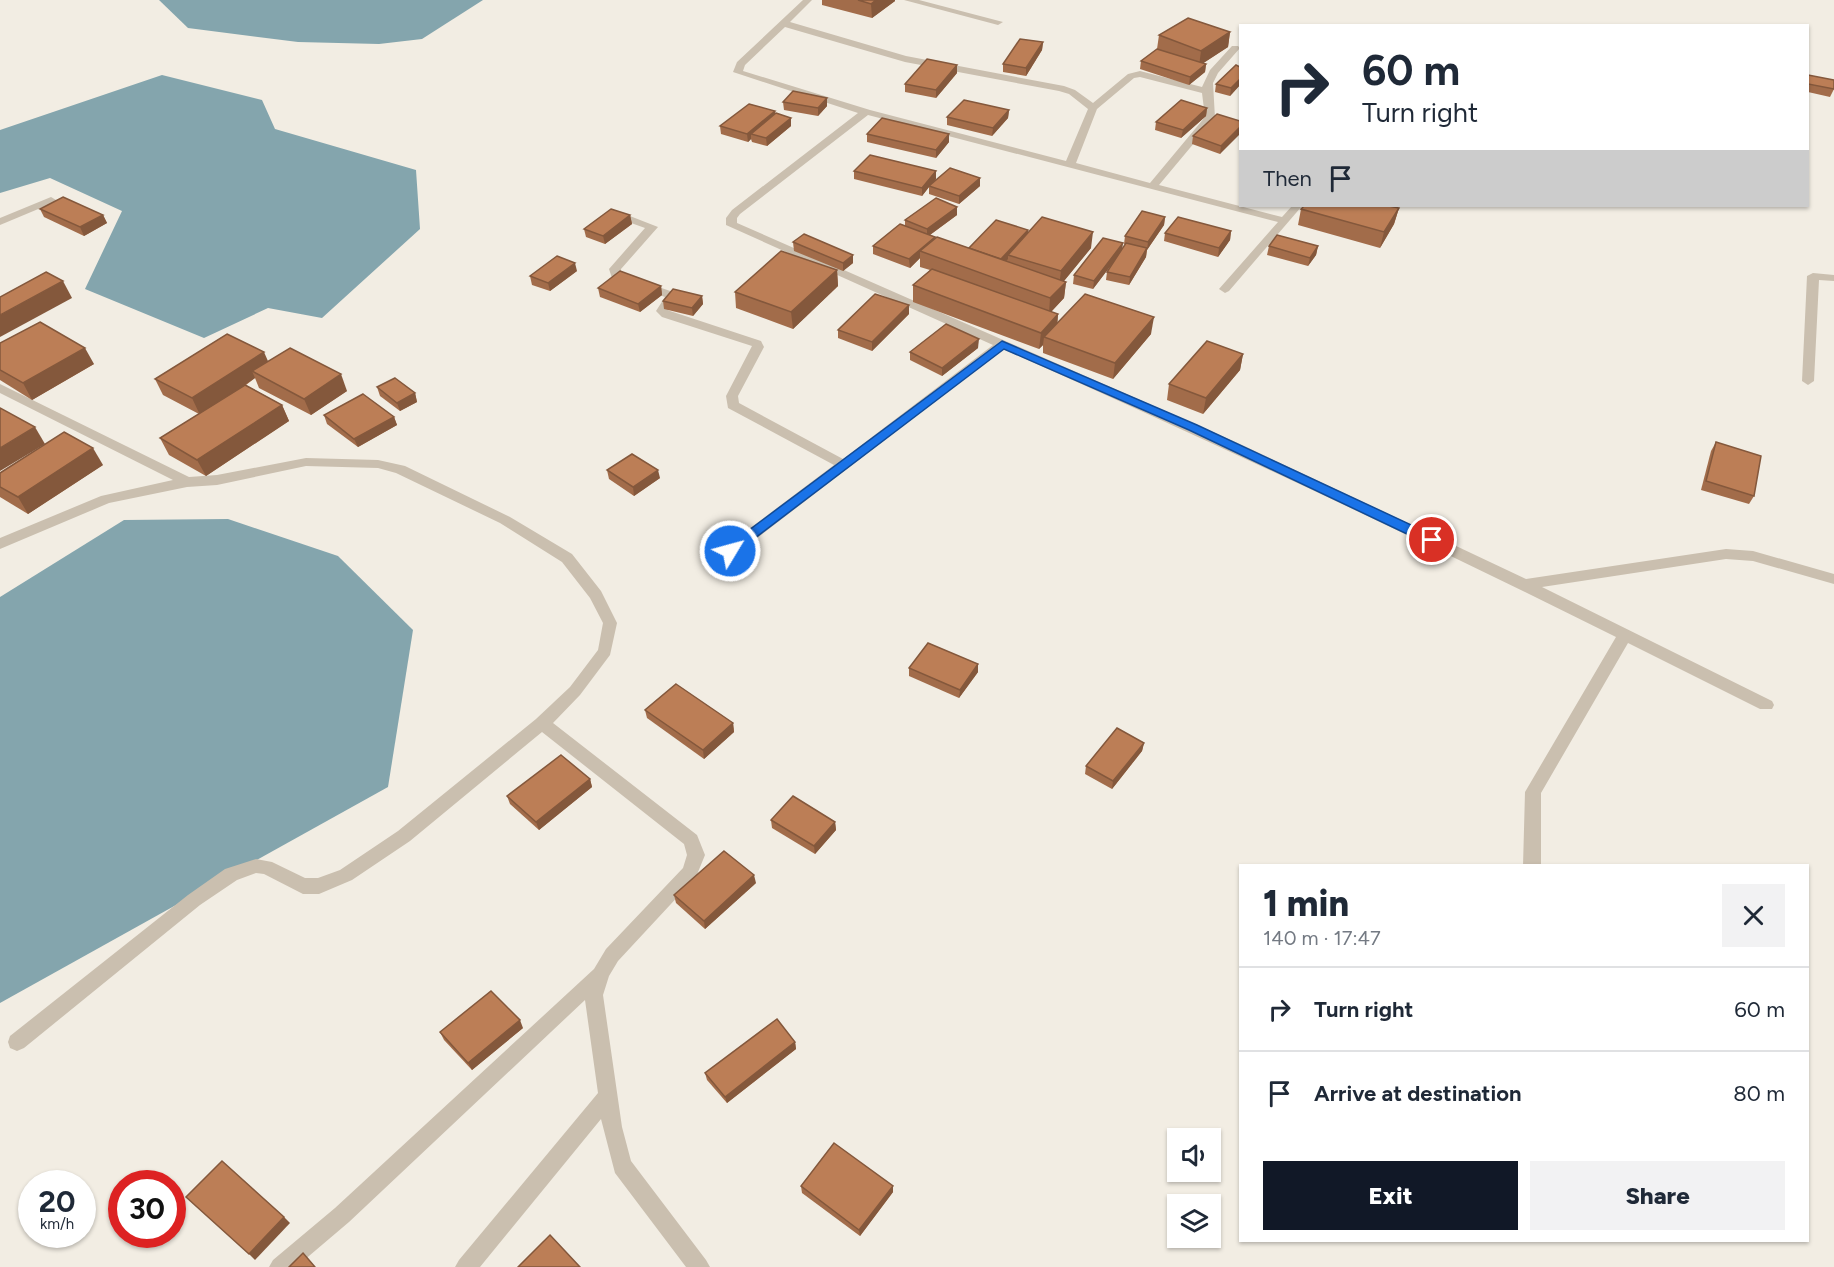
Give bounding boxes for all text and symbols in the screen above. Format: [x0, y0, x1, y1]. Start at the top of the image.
text: 60 m [1362, 45, 1460, 96]
icon: right [1263, 48, 1341, 126]
text: Turn right [1362, 96, 1478, 129]
icon: arrive [1324, 162, 1357, 195]
text: Then [1263, 165, 1312, 192]
pin [1406, 514, 1457, 565]
position arrow [698, 519, 762, 583]
icon: arrive [1415, 523, 1448, 556]
text: 1 min [1263, 882, 1349, 925]
button: close [1722, 884, 1785, 947]
text: 140 m · 17:47 [1263, 926, 1381, 950]
icon: right [1263, 993, 1296, 1026]
text: Turn right [1314, 996, 1413, 1023]
text: 60 m [1734, 996, 1785, 1023]
icon: arrive [1263, 1077, 1296, 1110]
text: Arrive at destination [1314, 1080, 1522, 1107]
text: 80 m [1733, 1080, 1785, 1107]
map controls [1167, 1128, 1221, 1248]
button: sound [1167, 1128, 1221, 1182]
button: Exit [1263, 1161, 1518, 1230]
button: Share [1530, 1161, 1785, 1230]
speed limit sign: 30 [108, 1170, 186, 1248]
text: 20 [39, 1183, 75, 1220]
button: layers [1167, 1194, 1221, 1248]
text: km/h [40, 1215, 74, 1233]

